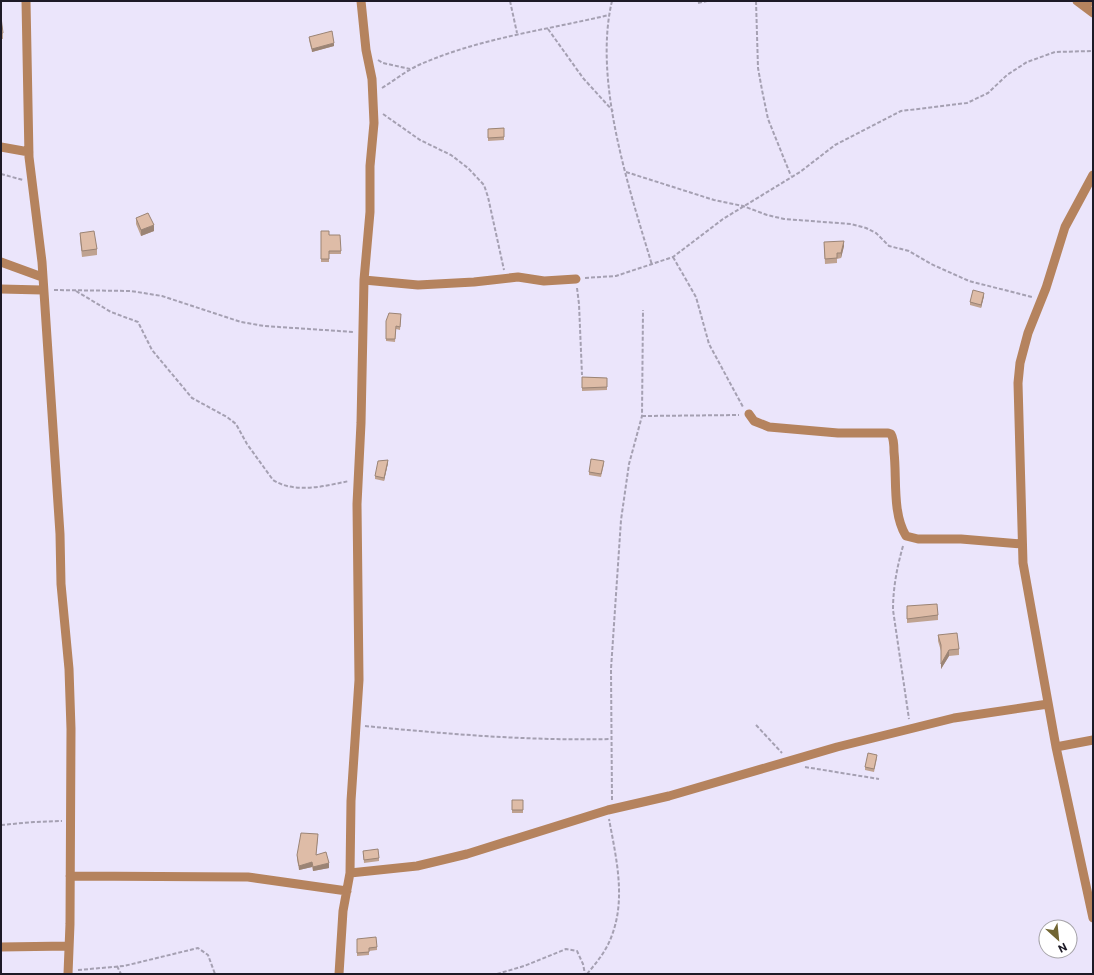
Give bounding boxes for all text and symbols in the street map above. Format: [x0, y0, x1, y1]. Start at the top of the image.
north arrow [1038, 919, 1078, 959]
text: N [1056, 941, 1069, 956]

